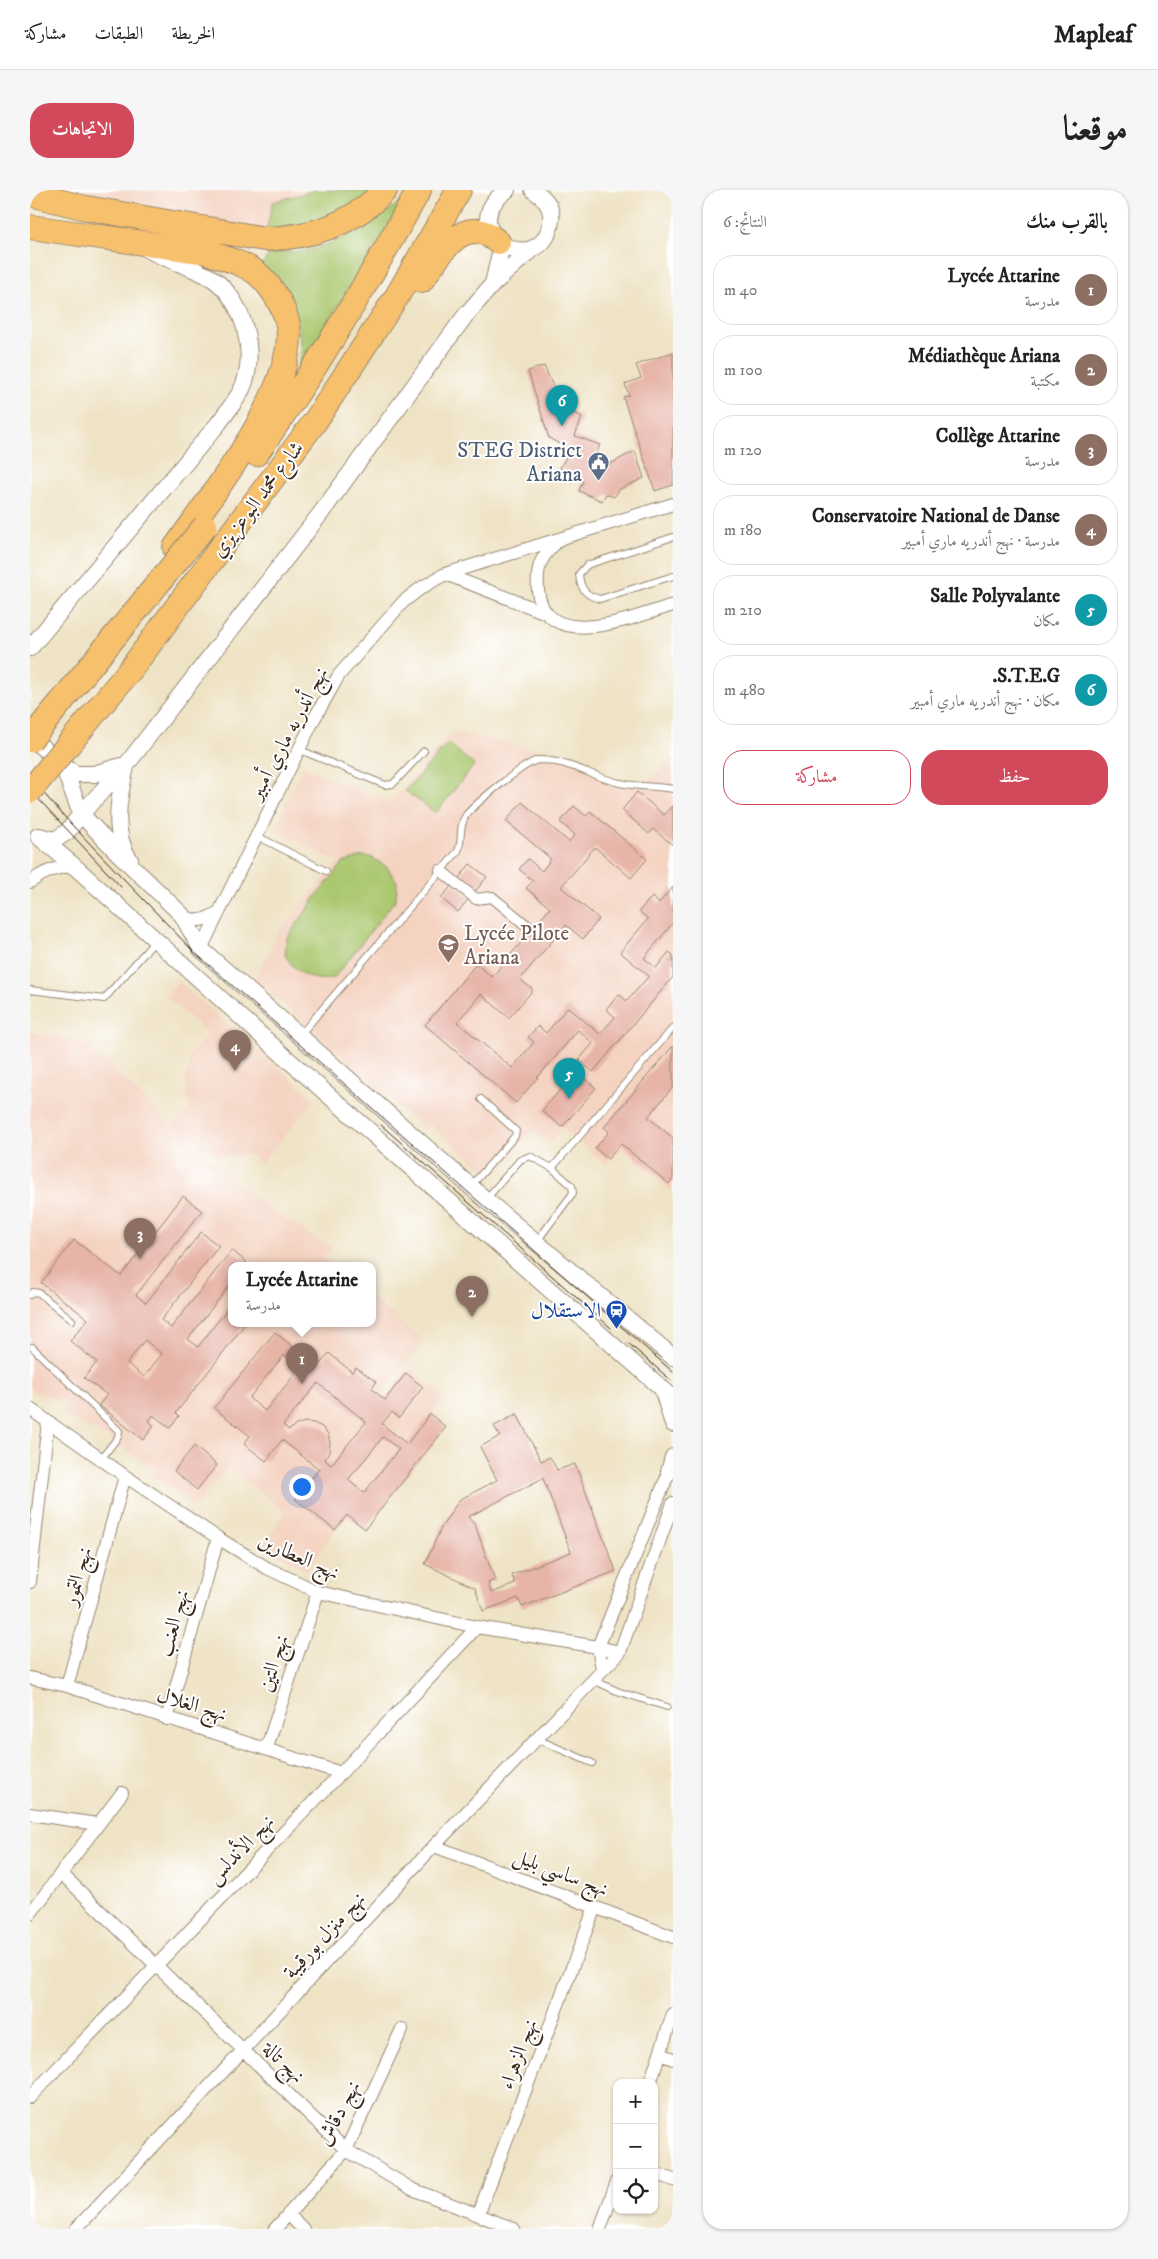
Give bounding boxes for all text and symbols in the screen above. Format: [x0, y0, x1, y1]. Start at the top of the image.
text: Mapleaf [1054, 20, 1133, 50]
text: مشاركة [25, 23, 66, 45]
text: الطبقات [94, 23, 143, 45]
text: الخريطة [171, 23, 215, 45]
button: الاتجاهات [30, 103, 134, 158]
text: موقعنا [1063, 107, 1128, 151]
text: بالقرب منك [1026, 209, 1108, 235]
text: النتائج: 6 [723, 212, 767, 232]
text: Lycée Attarine [948, 265, 1060, 288]
text: 40 m [724, 280, 757, 300]
text: 1 [1088, 280, 1094, 300]
text: مدرسة [1025, 291, 1060, 311]
text: Médiathèque Ariana [908, 345, 1060, 368]
text: 100 m [724, 360, 763, 380]
text: 2 [1087, 360, 1095, 380]
text: مكتبة [1030, 371, 1060, 391]
pin: 6 [546, 385, 578, 426]
text: Collège Attarine [936, 425, 1060, 448]
street label: شارع محمد البوعزيزي [206, 436, 313, 565]
place label: STEG District Ariana [457, 438, 582, 488]
text: 120 m [724, 440, 762, 460]
text: 3 [1088, 440, 1094, 460]
public building icon: STEG District Ariana [586, 450, 610, 481]
text: مدرسة [1025, 451, 1060, 471]
text: Conservatoire National de Danse [812, 505, 1060, 528]
text: 180 m [724, 520, 762, 540]
text: 4 [1086, 520, 1096, 540]
text: مدرسة · نهج أندريه ماري أمبير [902, 531, 1060, 551]
text: Salle Polyvalante [930, 585, 1060, 608]
text: 210 m [724, 600, 762, 620]
text: 5 [1087, 600, 1095, 620]
text: مكان [1033, 611, 1060, 631]
street label: نهج أندريه ماري أمبير [239, 661, 339, 808]
text: S.T.E.G. [993, 665, 1060, 688]
text: 480 m [724, 680, 765, 700]
text: 6 [1087, 680, 1095, 700]
text: مكان · نهج أندريه ماري أمبير [911, 691, 1060, 711]
button: مشاركة [723, 750, 911, 805]
button: حفظ [921, 750, 1108, 805]
place label: Lycée Pilote Ariana [464, 921, 569, 971]
school or university icon: Lycée Pilote Ariana [436, 933, 460, 964]
pin: 4 [219, 1030, 251, 1071]
pin: 5 [553, 1058, 585, 1099]
pin: 3 [124, 1218, 156, 1259]
popup [228, 1262, 376, 1327]
text: Lycée Attarine [246, 1269, 358, 1292]
pin: 2 [456, 1276, 488, 1317]
text: مدرسة [246, 1295, 281, 1315]
place label: الاستقلال [531, 1298, 601, 1324]
station icon: الاستقلال [605, 1298, 629, 1329]
pin: 1 [286, 1343, 318, 1384]
your location [289, 1474, 315, 1500]
street label: نهج العطارين [252, 1527, 343, 1591]
street label: نهج التمور [57, 1544, 104, 1612]
street label: نهج العنب [152, 1587, 201, 1661]
street label: نهج التين [253, 1632, 300, 1697]
street label: نهج الغلال [152, 1682, 230, 1733]
street label: نهج الأندلس [199, 1807, 284, 1894]
street label: نهج ساسي بليل [507, 1843, 612, 1909]
street label: نهج منزل بورقيبة [278, 1887, 375, 1988]
street label: نهج الزهراء [494, 2015, 549, 2095]
street label: نهج تالة [252, 2036, 310, 2093]
street label: نهج دقاش [311, 2076, 371, 2153]
map controls [613, 2079, 658, 2214]
button: + [613, 2079, 658, 2124]
button: − [613, 2124, 658, 2169]
button: locate [613, 2169, 658, 2214]

